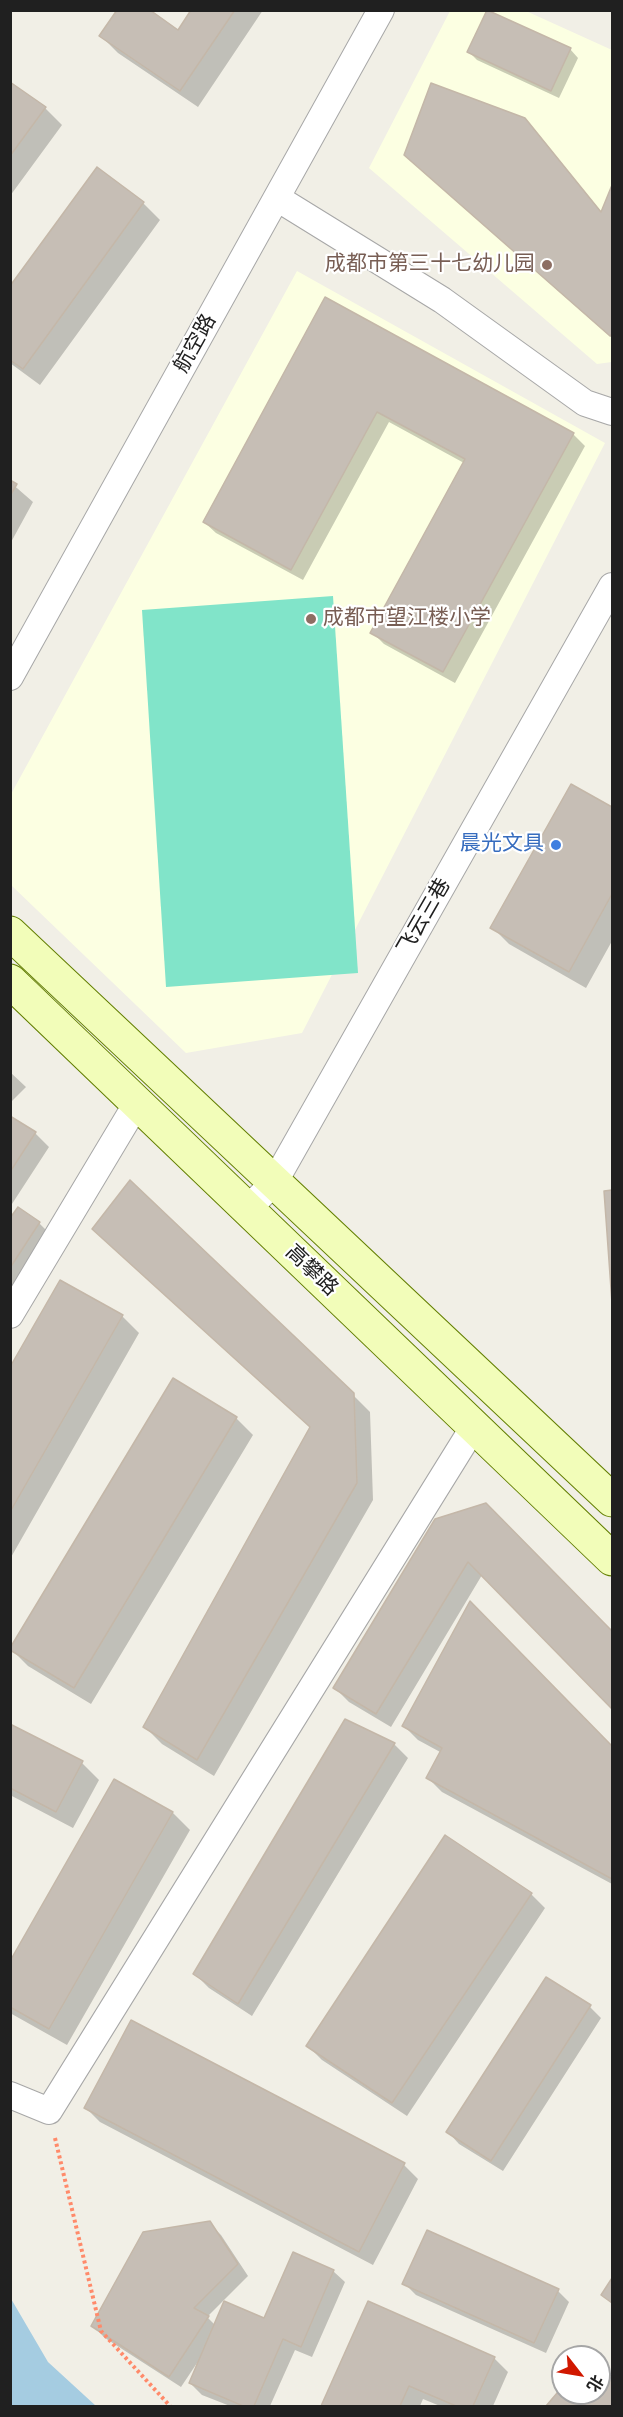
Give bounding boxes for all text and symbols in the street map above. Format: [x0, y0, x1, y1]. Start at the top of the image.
place label: 成都市第三十七幼儿园 [325, 252, 535, 278]
marker: 成都市第三十七幼儿园 [540, 258, 554, 272]
street label: 航空路 [170, 310, 222, 378]
place label: 成都市望江楼小学 [323, 606, 491, 632]
marker: 成都市望江楼小学 [304, 612, 318, 626]
place label: 晨光文具 [460, 832, 544, 858]
marker: 晨光文具 [549, 838, 563, 852]
street label: 飞云三巷 [393, 874, 457, 960]
street label: 高攀路 [280, 1240, 342, 1302]
north arrow [551, 2345, 611, 2405]
text: 北 [581, 2371, 609, 2396]

